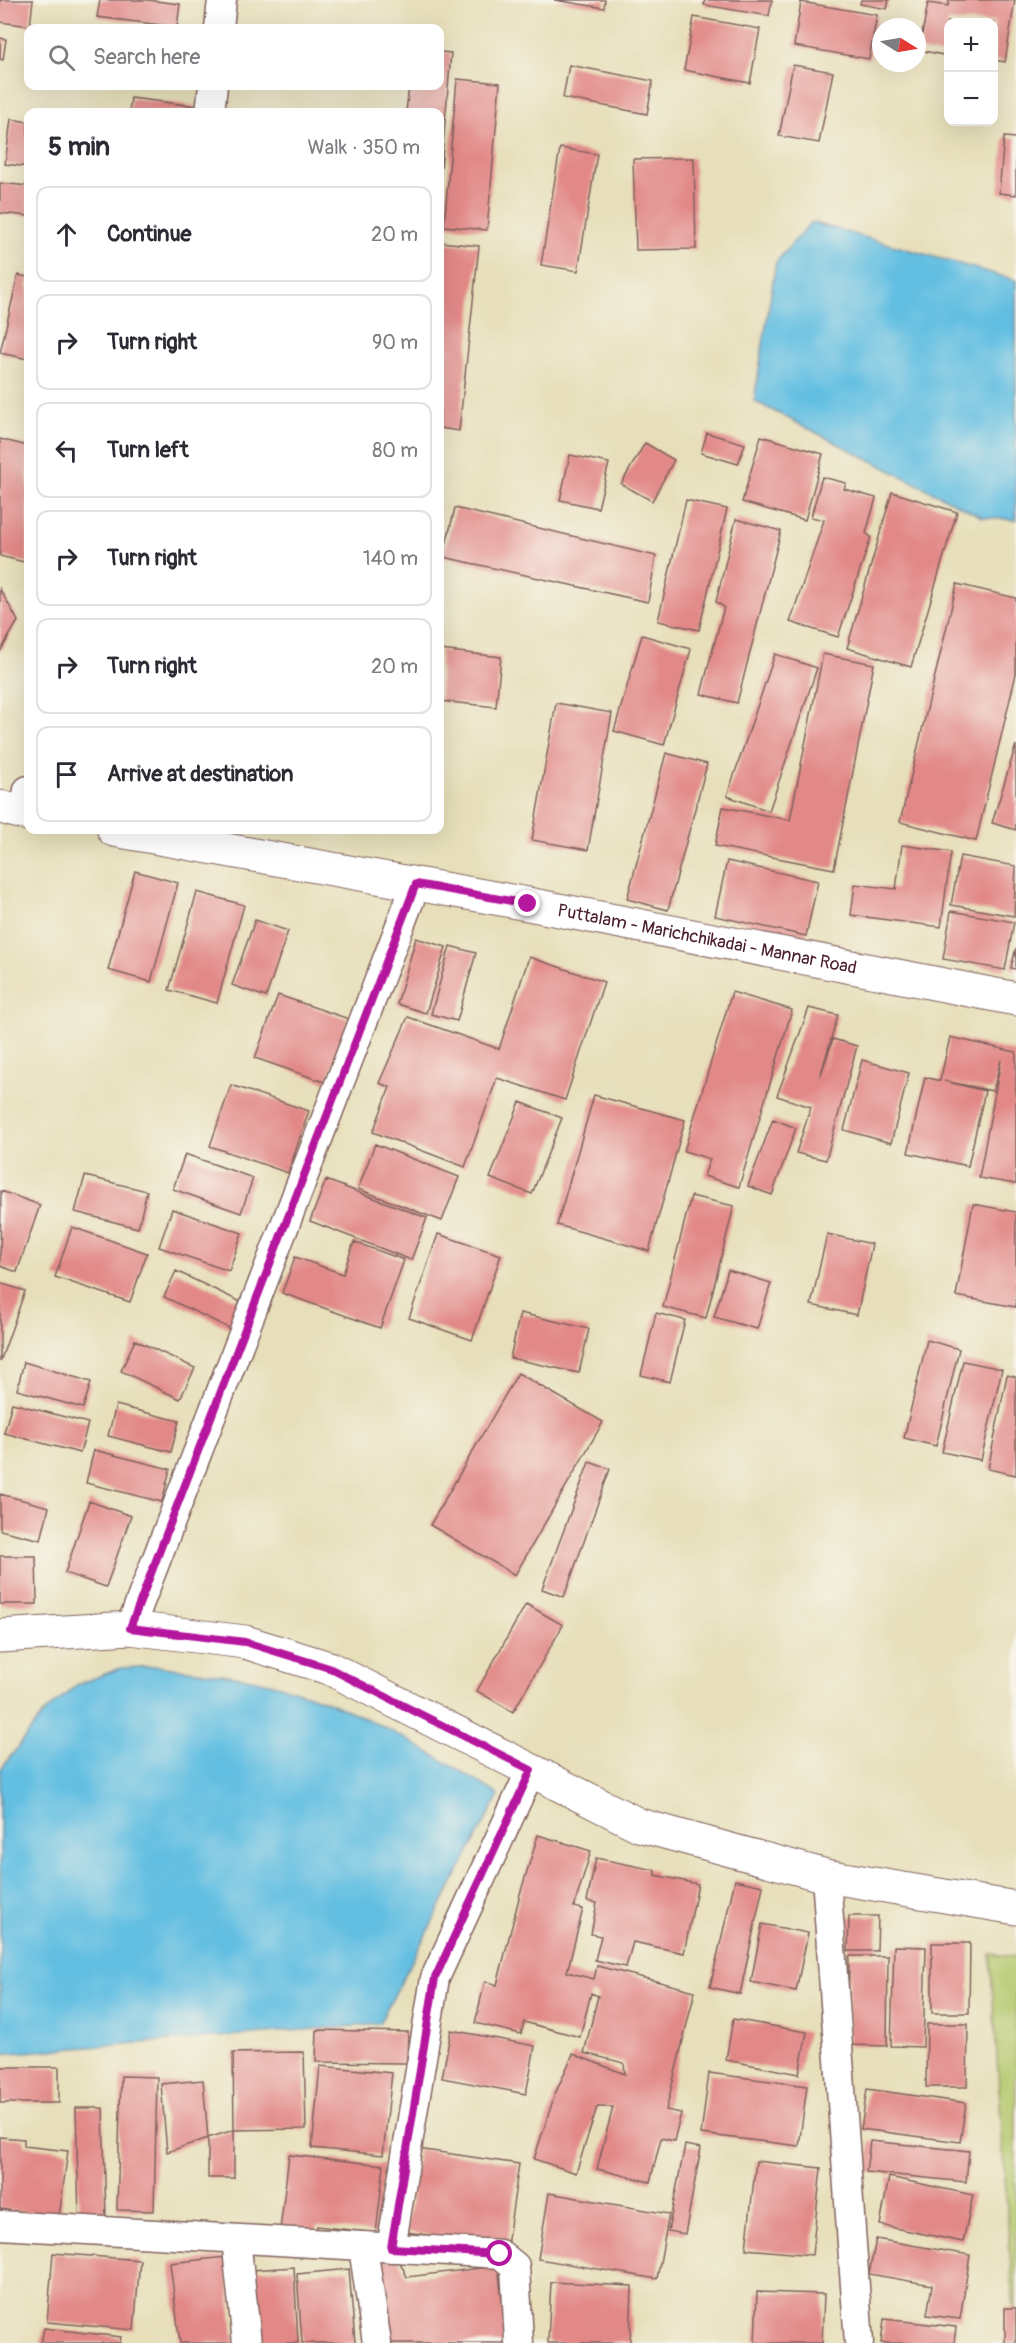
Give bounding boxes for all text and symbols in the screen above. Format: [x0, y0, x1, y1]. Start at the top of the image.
north arrow [872, 18, 926, 72]
map controls [944, 18, 998, 126]
button: + [944, 18, 998, 72]
search box [24, 24, 444, 90]
icon: search [45, 41, 78, 74]
text: Search here [93, 43, 200, 71]
button: − [944, 72, 998, 126]
text: 5 min [48, 131, 110, 163]
text: Walk · 350 m [308, 135, 420, 160]
icon: ahead [50, 218, 83, 251]
text: Continue [107, 220, 191, 248]
text: 20 m [371, 222, 418, 247]
icon: right [50, 326, 83, 359]
text: Turn right [107, 328, 197, 356]
text: 90 m [372, 330, 418, 355]
icon: left [50, 434, 83, 467]
text: Turn left [107, 436, 189, 464]
text: 80 m [372, 438, 418, 463]
icon: right [50, 542, 83, 575]
text: Turn right [107, 544, 197, 572]
text: 140 m [363, 546, 418, 571]
icon: right [50, 650, 83, 683]
text: Turn right [107, 652, 197, 680]
text: 20 m [371, 654, 418, 679]
icon: arrive [50, 758, 83, 791]
text: Arrive at destination [107, 760, 293, 788]
route end [514, 890, 540, 916]
street label: Puttalam - Marichchikadai - Mannar Road [555, 899, 859, 980]
route start [486, 2240, 512, 2266]

